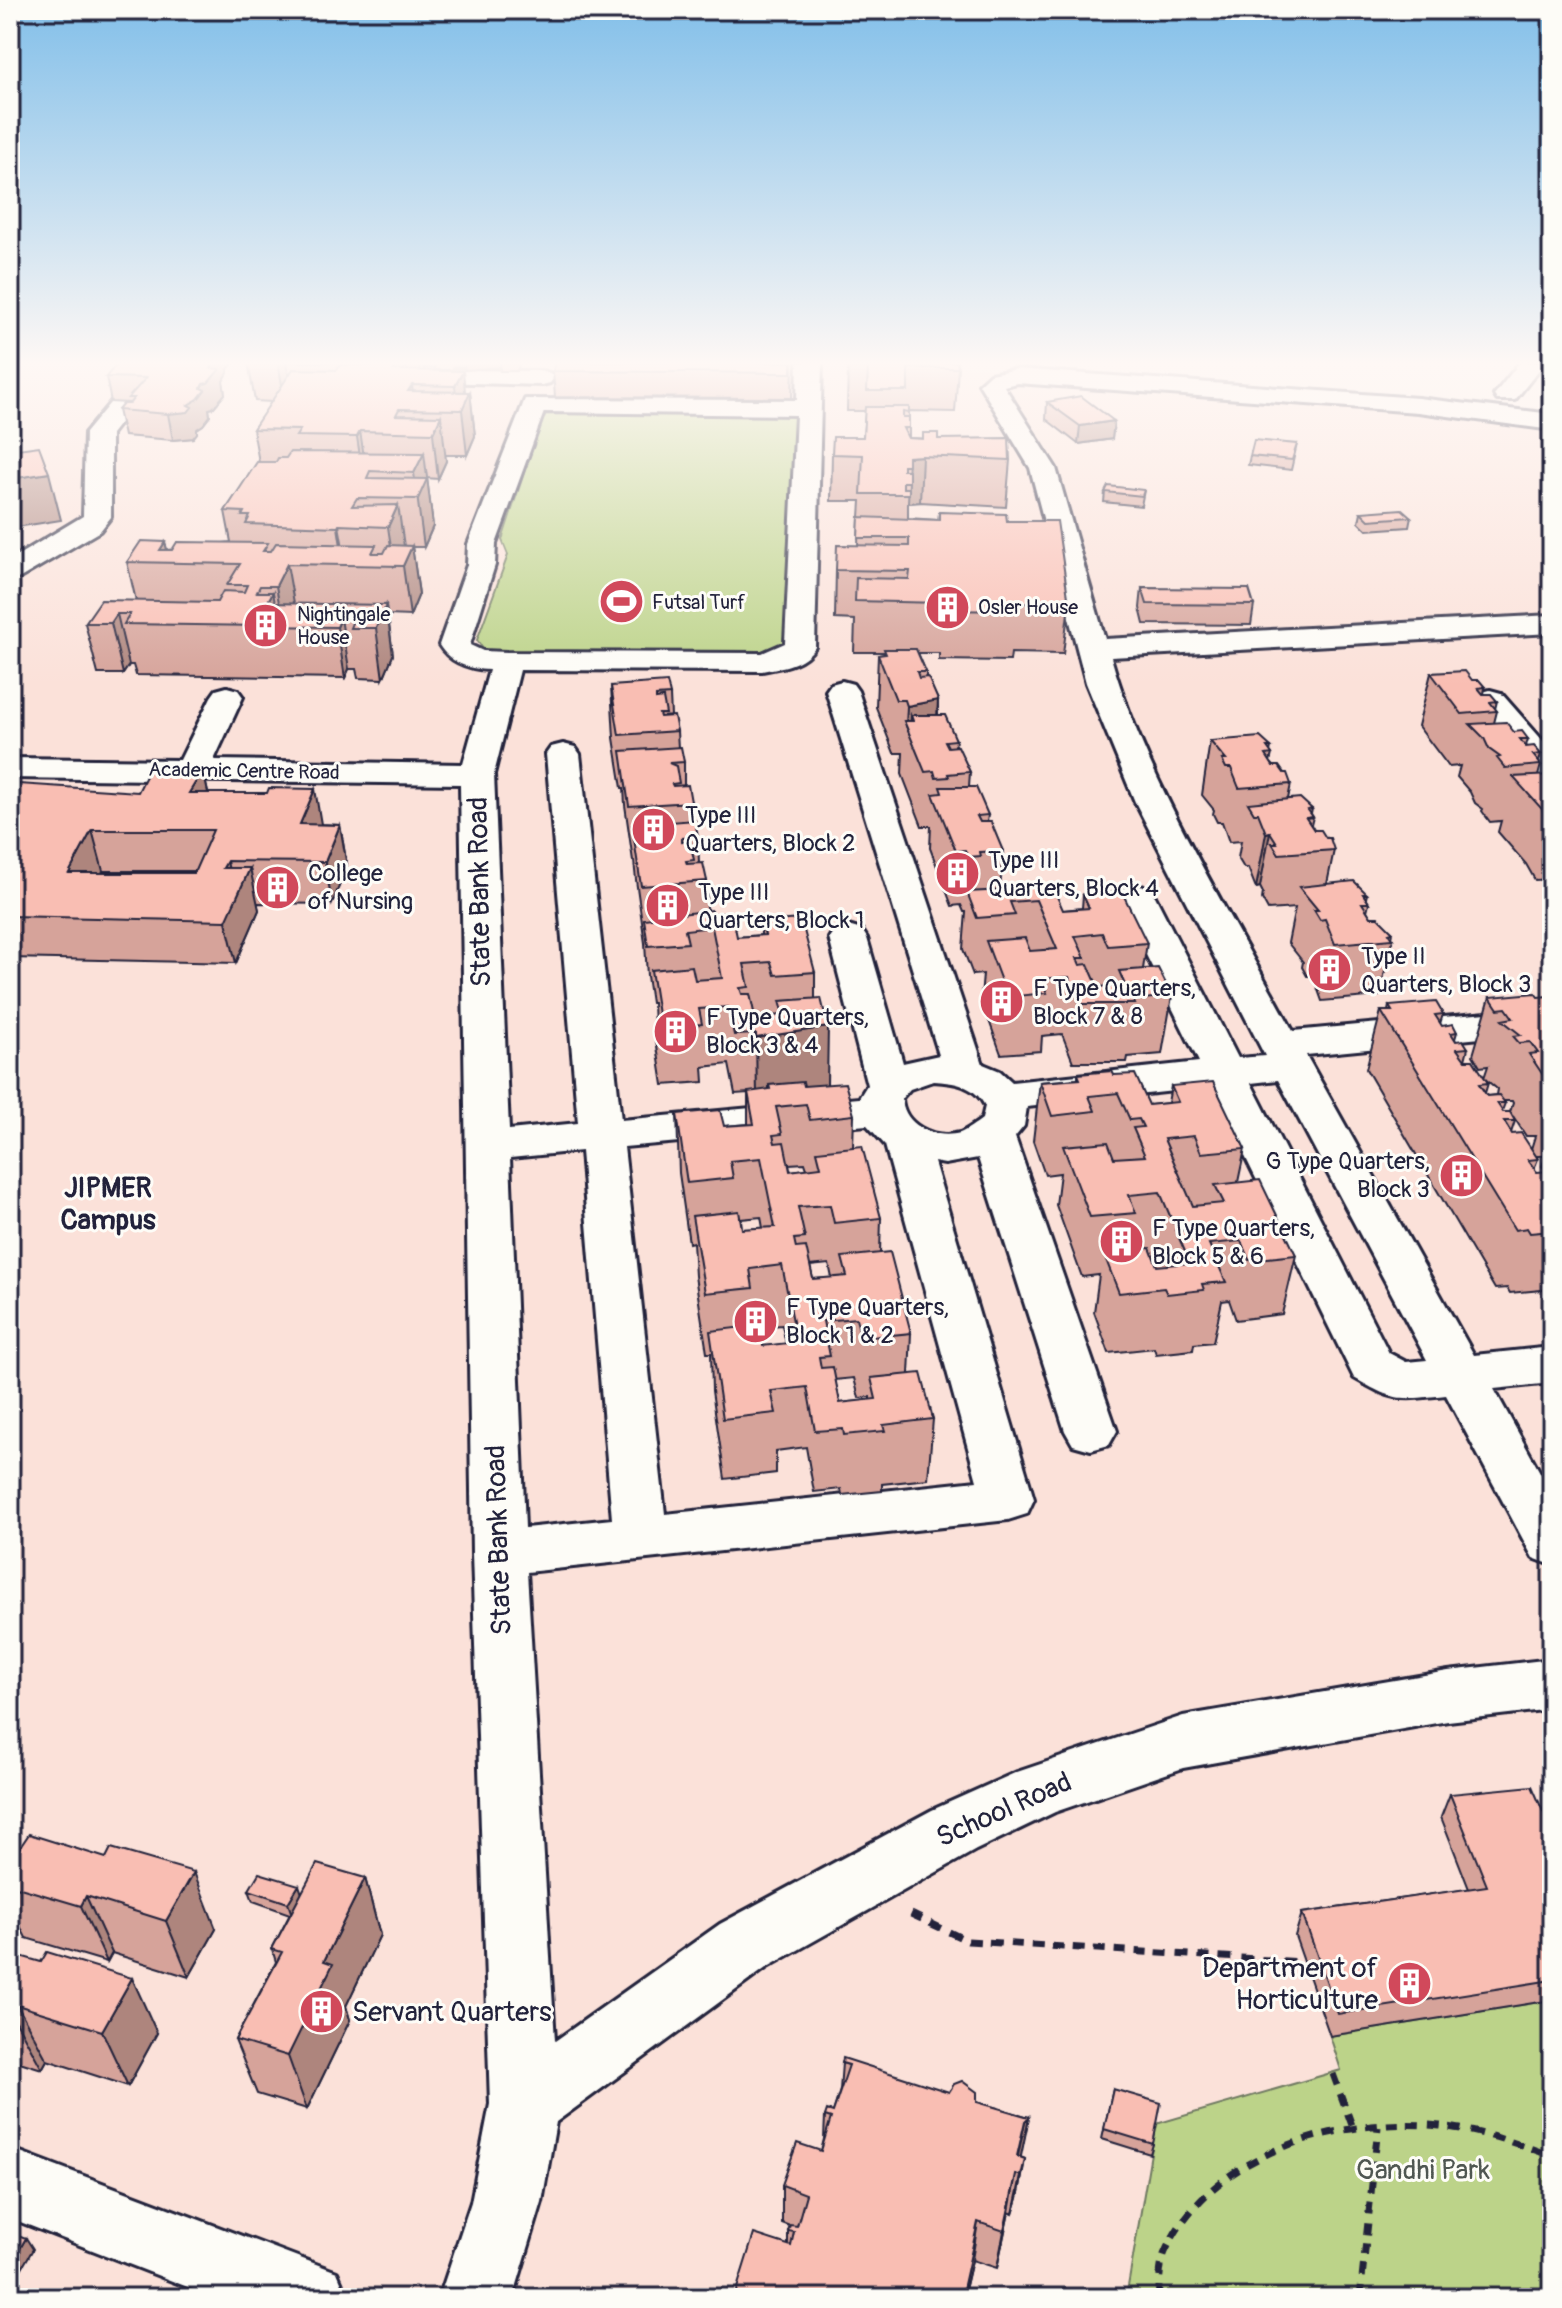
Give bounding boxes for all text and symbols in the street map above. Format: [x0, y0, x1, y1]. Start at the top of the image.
sports icon: Futsal Turf [597, 578, 645, 626]
building icon: Osler House [923, 583, 971, 631]
place label: Futsal Turf [652, 590, 745, 615]
place label: Osler House [978, 595, 1078, 620]
building icon: Nightingale House [242, 601, 290, 649]
place label: Nightingale House [297, 602, 391, 650]
street label: Academic Centre Road [148, 757, 340, 785]
street label: State Bank Road [461, 796, 499, 988]
place label: Type III Quarters, Block 2 [685, 801, 855, 858]
building icon: Type III Quarters, Block 2 [630, 805, 678, 853]
place label: Type III Quarters, Block 4 [988, 846, 1159, 903]
building icon: Type III Quarters, Block 4 [933, 850, 981, 898]
place label: College of Nursing [308, 859, 413, 916]
building icon: College of Nursing [253, 863, 301, 911]
place label: Type III Quarters, Block 1 [698, 878, 864, 935]
building icon: Type III Quarters, Block 1 [643, 882, 691, 930]
place label: Type II Quarters, Block 3 [1361, 942, 1531, 999]
building icon: Type II Quarters, Block 3 [1306, 946, 1354, 994]
place label: F Type Quarters, Block 7 & 8 [1033, 974, 1196, 1031]
building icon: F Type Quarters, Block 7 & 8 [978, 978, 1026, 1026]
place label: F Type Quarters, Block 3 & 4 [706, 1003, 869, 1060]
building icon: F Type Quarters, Block 3 & 4 [651, 1007, 699, 1055]
place label: G Type Quarters, Block 3 [1266, 1147, 1430, 1204]
building icon: G Type Quarters, Block 3 [1437, 1151, 1485, 1199]
district label: JIPMER Campus [61, 1171, 156, 1238]
place label: F Type Quarters, Block 5 & 6 [1152, 1214, 1315, 1271]
building icon: F Type Quarters, Block 5 & 6 [1097, 1218, 1145, 1266]
place label: F Type Quarters, Block 1 & 2 [786, 1293, 949, 1350]
building icon: F Type Quarters, Block 1 & 2 [731, 1297, 779, 1345]
street label: State Bank Road [478, 1444, 520, 1636]
street label: School Road [931, 1765, 1077, 1855]
place label: Department of Horticulture [1202, 1951, 1378, 2018]
building icon: Department of Horticulture [1385, 1960, 1433, 2008]
building icon: Servant Quarters [297, 1988, 345, 2036]
place label: Servant Quarters [352, 1995, 552, 2030]
park label: Gandhi Park [1356, 2153, 1490, 2188]

